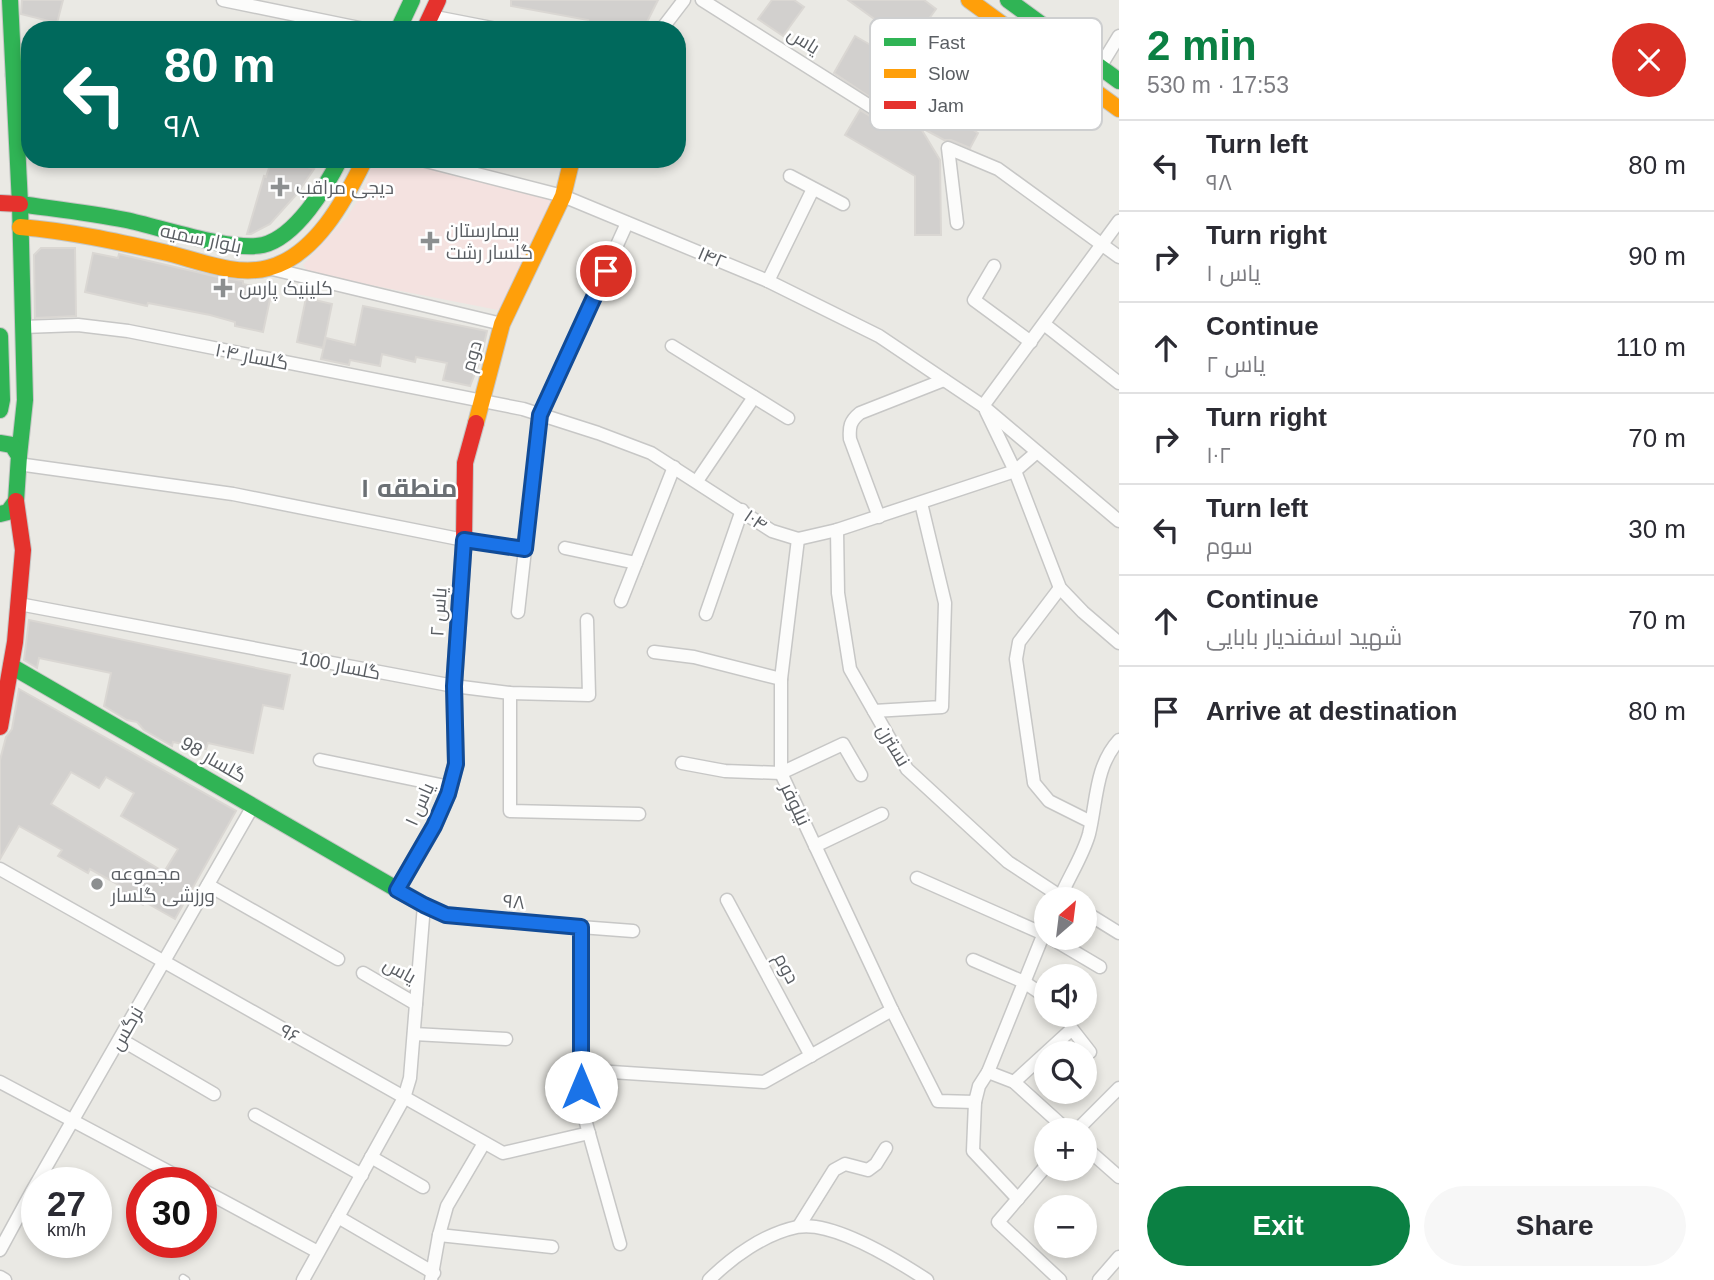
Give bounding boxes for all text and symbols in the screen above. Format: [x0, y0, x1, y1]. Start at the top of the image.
legend [870, 18, 1102, 130]
text: 2 min [1147, 22, 1257, 69]
street label: یاس [783, 23, 824, 59]
button: close [1612, 23, 1686, 97]
text: Fast [928, 32, 966, 53]
text: 80 m [164, 38, 276, 92]
icon: left [49, 49, 140, 140]
text: Slow [928, 63, 969, 84]
text: 530 m · 17:53 [1147, 72, 1289, 98]
text: Jam [928, 95, 964, 116]
text: ۹۸ [164, 108, 201, 144]
text: Turn left [1206, 129, 1308, 159]
icon: left [1147, 147, 1185, 185]
text: 80 m [1628, 150, 1686, 180]
text: ۹۸ [1206, 169, 1232, 195]
marker: دیجی مراقب [270, 177, 290, 197]
place label: دیجی مراقب [296, 177, 394, 199]
street label: بلوار سمیه [158, 220, 243, 258]
place label: بیمارستان گلسار رشت [446, 220, 533, 264]
text: Turn right [1206, 220, 1327, 250]
marker: بیمارستان گلسار رشت [420, 231, 440, 251]
icon: right [1147, 238, 1185, 276]
pin [576, 241, 636, 301]
text: 90 m [1628, 241, 1686, 271]
street label: ۱۴۲ [695, 242, 729, 273]
icon: arrive [587, 252, 625, 290]
text: یاس ۱ [1206, 260, 1260, 286]
marker: کلینیک پارس [213, 278, 233, 298]
place label: کلینیک پارس [239, 278, 333, 301]
text: Continue [1206, 311, 1319, 341]
icon: ahead [1147, 329, 1185, 367]
text: 110 m [1616, 332, 1686, 362]
street label: دوم [457, 338, 489, 375]
street label: گلسار ۱۰۴ [213, 339, 290, 375]
text: یاس ۲ [1206, 351, 1265, 377]
text: Turn right [1206, 402, 1327, 432]
icon: right [1147, 420, 1185, 458]
text: 70 m [1628, 423, 1686, 453]
text: ۱۰۲ [1206, 442, 1231, 468]
district label: منطقه ۱ [361, 473, 457, 503]
text: Turn left [1206, 493, 1308, 523]
street label: ۱۰۴ [740, 505, 771, 536]
icon: left [1147, 511, 1185, 549]
text: 30 m [1628, 514, 1686, 544]
text: سوم [1206, 533, 1253, 559]
text: Continue [1206, 584, 1319, 614]
street label: یاس ۲ [426, 587, 452, 637]
icon: ahead [1147, 602, 1185, 640]
text: 70 m [1628, 605, 1686, 635]
text: شهید اسفندیار بابایی [1206, 624, 1402, 650]
street label: گلسار 100 [297, 647, 382, 685]
icon: arrive [1147, 693, 1185, 731]
text: Arrive at destination [1206, 696, 1457, 726]
text: 80 m [1628, 696, 1686, 726]
street label: نسترن [872, 720, 914, 771]
street label: گلسار 98 [177, 732, 250, 787]
street label: یاس ۱ [401, 779, 439, 829]
street label: نیلوفر [775, 779, 815, 829]
place label: مجموعه ورزشی گلسار [110, 863, 215, 907]
marker: مجموعه ورزشی گلسار [89, 876, 105, 892]
north arrow [1034, 887, 1097, 950]
map controls [1034, 887, 1097, 1258]
street label: ۹۸ [502, 890, 526, 913]
street label: دوم [767, 949, 803, 988]
street label: یاس [379, 953, 420, 989]
button: sound [1034, 964, 1097, 1027]
street label: نرگس [106, 1003, 148, 1054]
street label: ۹۶ [276, 1020, 303, 1047]
button: search [1034, 1041, 1097, 1104]
position arrow [544, 1050, 618, 1124]
button: + [1034, 1118, 1097, 1181]
speed limit sign: 30 [126, 1167, 217, 1258]
text: 27 [47, 1184, 86, 1223]
button: Exit [1147, 1186, 1410, 1266]
button: Share [1424, 1186, 1686, 1266]
button: − [1034, 1195, 1097, 1258]
text: km/h [47, 1220, 86, 1240]

